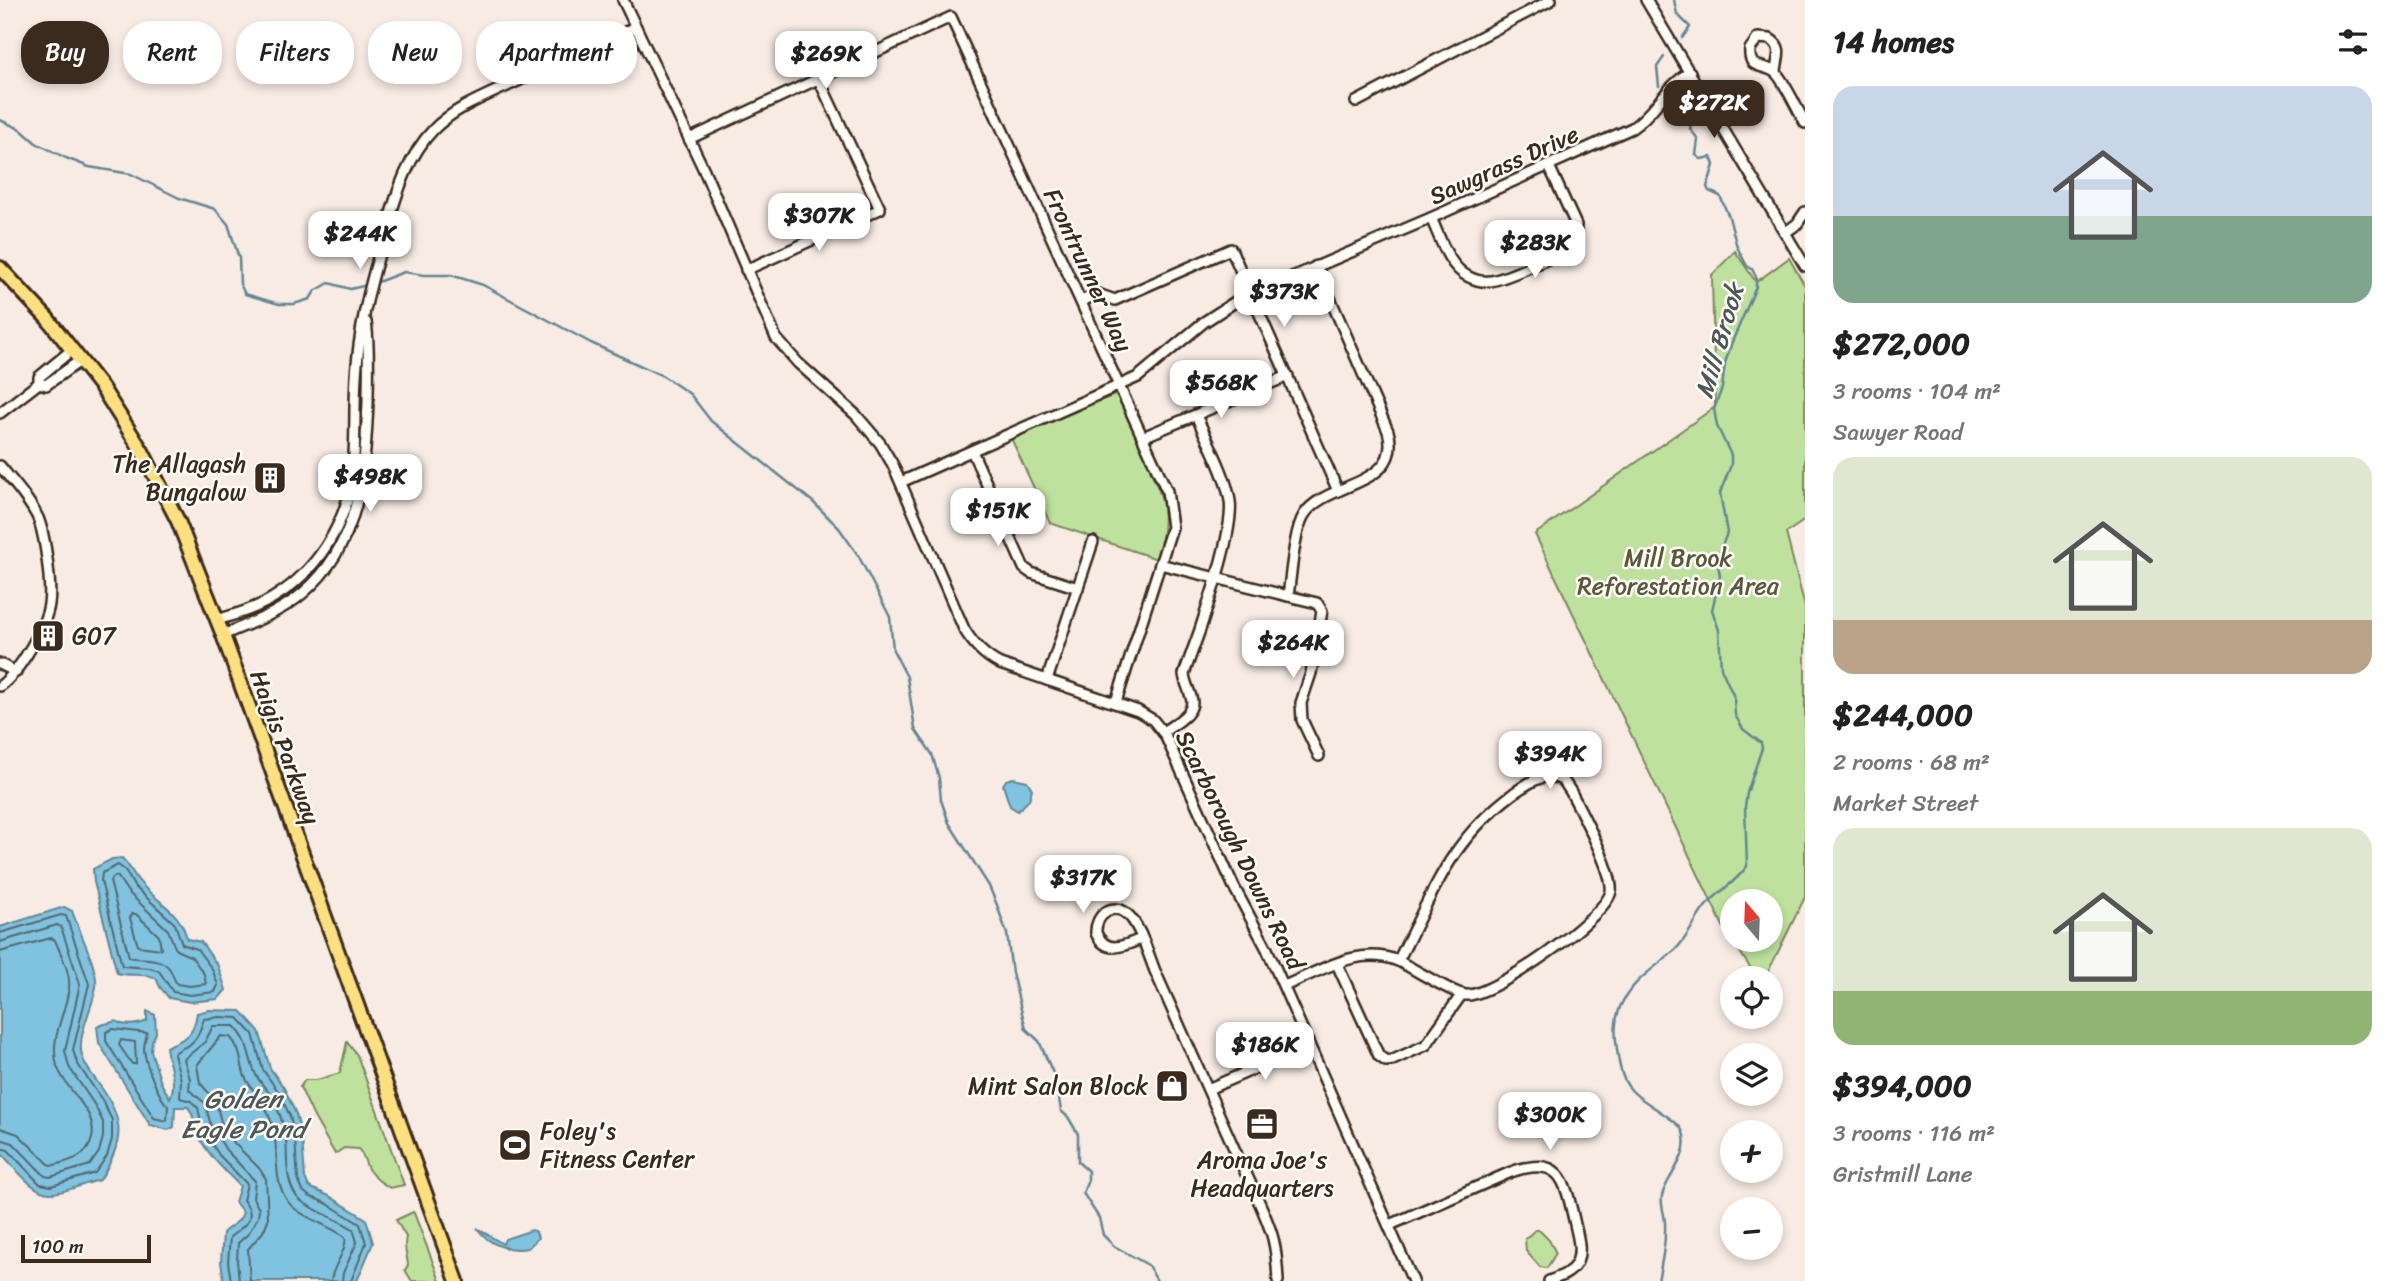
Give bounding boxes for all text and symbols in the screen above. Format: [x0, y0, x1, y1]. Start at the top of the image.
text: 14 homes [1833, 15, 1954, 69]
chip: Buy [21, 21, 109, 84]
chip: Rent [123, 21, 222, 84]
chip: Filters [236, 21, 354, 84]
chip: New [368, 21, 462, 84]
chip: Apartment [476, 21, 637, 84]
icon: filters [2334, 23, 2372, 61]
pin: $269K [777, 32, 875, 91]
text: $269K [791, 33, 861, 74]
pin: $272K [1665, 80, 1763, 140]
text: $272K [1679, 82, 1749, 123]
street label: Sawgrass Drive [1422, 113, 1586, 217]
icon: home [2040, 132, 2166, 258]
street label: Frontrunner Way [1032, 181, 1145, 360]
pin: $307K [770, 194, 868, 253]
text: $307K [784, 195, 854, 236]
pin: $244K [311, 212, 409, 271]
text: $244K [324, 213, 396, 254]
pin: $283K [1486, 220, 1584, 280]
text: $283K [1500, 222, 1570, 263]
pin: $373K [1235, 270, 1333, 329]
text: $373K [1250, 271, 1318, 312]
water label: Mill Brook [1681, 275, 1758, 404]
text: $272,000 [1833, 317, 1970, 371]
pin: $568K [1172, 360, 1270, 420]
text: $568K [1186, 362, 1256, 403]
text: 3 rooms · 104 m² [1833, 371, 2001, 412]
text: Sawyer Road [1833, 412, 1963, 453]
place label: The Allagash Bungalow [112, 443, 246, 513]
pin: $498K [321, 454, 419, 514]
text: $498K [334, 456, 406, 497]
building icon: The Allagash Bungalow [251, 459, 289, 497]
pin: $151K [949, 489, 1047, 548]
text: $151K [966, 490, 1030, 531]
icon: home [2040, 503, 2166, 629]
park label: Mill Brook Reforestation Area [1577, 537, 1780, 607]
place label: G07 [72, 615, 117, 657]
building icon: G07 [29, 617, 67, 655]
pin: $264K [1244, 620, 1342, 680]
text: $264K [1258, 622, 1328, 663]
street label: Haigis Parkway [238, 664, 333, 831]
text: $244,000 [1833, 688, 1973, 742]
street label: Scarborough Downs Road [1164, 723, 1317, 979]
pin: $394K [1501, 732, 1599, 791]
text: $394K [1515, 733, 1585, 774]
text: 2 rooms · 68 m² [1833, 742, 1990, 783]
text: Market Street [1833, 783, 1978, 824]
pin: $317K [1034, 856, 1132, 915]
text: $317K [1050, 857, 1116, 898]
icon: home [2040, 874, 2166, 1000]
north arrow [1720, 889, 1783, 952]
map controls [1720, 889, 1783, 1260]
button: locate [1720, 966, 1783, 1029]
pin: $186K [1216, 1023, 1314, 1082]
text: $186K [1232, 1024, 1298, 1065]
button: layers [1720, 1043, 1783, 1106]
text: $394,000 [1833, 1059, 1972, 1113]
place label: Mint Salon Block [968, 1065, 1148, 1107]
shop icon: Mint Salon Block [1153, 1067, 1191, 1105]
water label: Golden Eagle Pond [181, 1076, 313, 1152]
pin: $300K [1501, 1092, 1599, 1152]
text: $300K [1514, 1094, 1586, 1135]
office icon: Aroma Joe's Headquarters [1243, 1105, 1281, 1143]
place label: Foley's Fitness Center [540, 1110, 696, 1180]
text: 3 rooms · 116 m² [1833, 1113, 1995, 1154]
button: + [1720, 1120, 1783, 1183]
sports icon: Foley's Fitness Center [496, 1126, 534, 1164]
place label: Aroma Joe's Headquarters [1191, 1139, 1334, 1209]
text: Gristmill Lane [1833, 1154, 1972, 1195]
button: − [1720, 1197, 1783, 1260]
text: 100 m [32, 1230, 84, 1263]
scale bar [21, 1232, 150, 1264]

